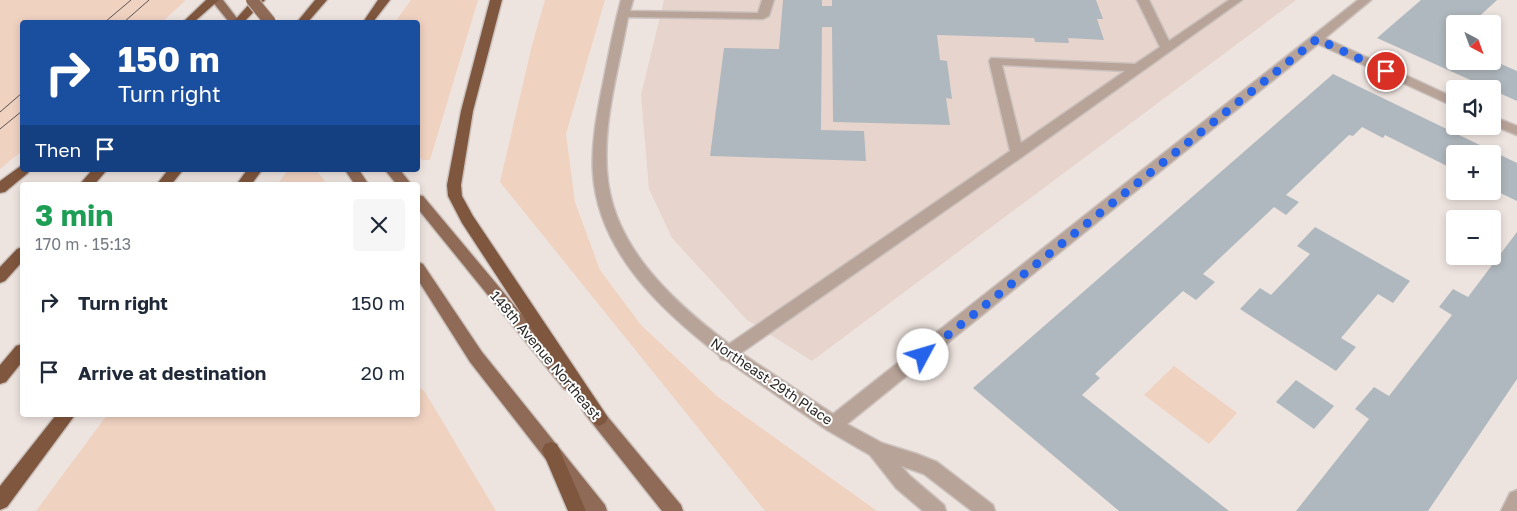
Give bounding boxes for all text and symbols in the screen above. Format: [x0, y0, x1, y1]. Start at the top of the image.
north arrow [1446, 15, 1501, 70]
map controls [1446, 15, 1501, 265]
text: 150 m [118, 38, 220, 80]
icon: right [35, 40, 100, 105]
pin [1365, 50, 1407, 92]
icon: arrive [1372, 57, 1400, 85]
text: Turn right [118, 80, 221, 107]
button: sound [1446, 80, 1501, 135]
icon: arrive [91, 135, 119, 163]
text: Then [35, 138, 81, 161]
button: + [1446, 145, 1501, 200]
text: 3 min [35, 197, 113, 233]
button: close [353, 199, 405, 251]
button: − [1446, 210, 1501, 265]
text: 170 m · 15:13 [35, 234, 131, 254]
street label: 148th Avenue Northeast [487, 287, 605, 423]
icon: right [35, 288, 63, 316]
text: Turn right [78, 291, 168, 314]
text: 150 m [351, 291, 405, 314]
position arrow [896, 328, 948, 380]
street label: Northeast 29th Place [708, 334, 836, 428]
icon: arrive [35, 358, 63, 386]
text: Arrive at destination [78, 361, 266, 384]
text: 20 m [361, 361, 405, 384]

